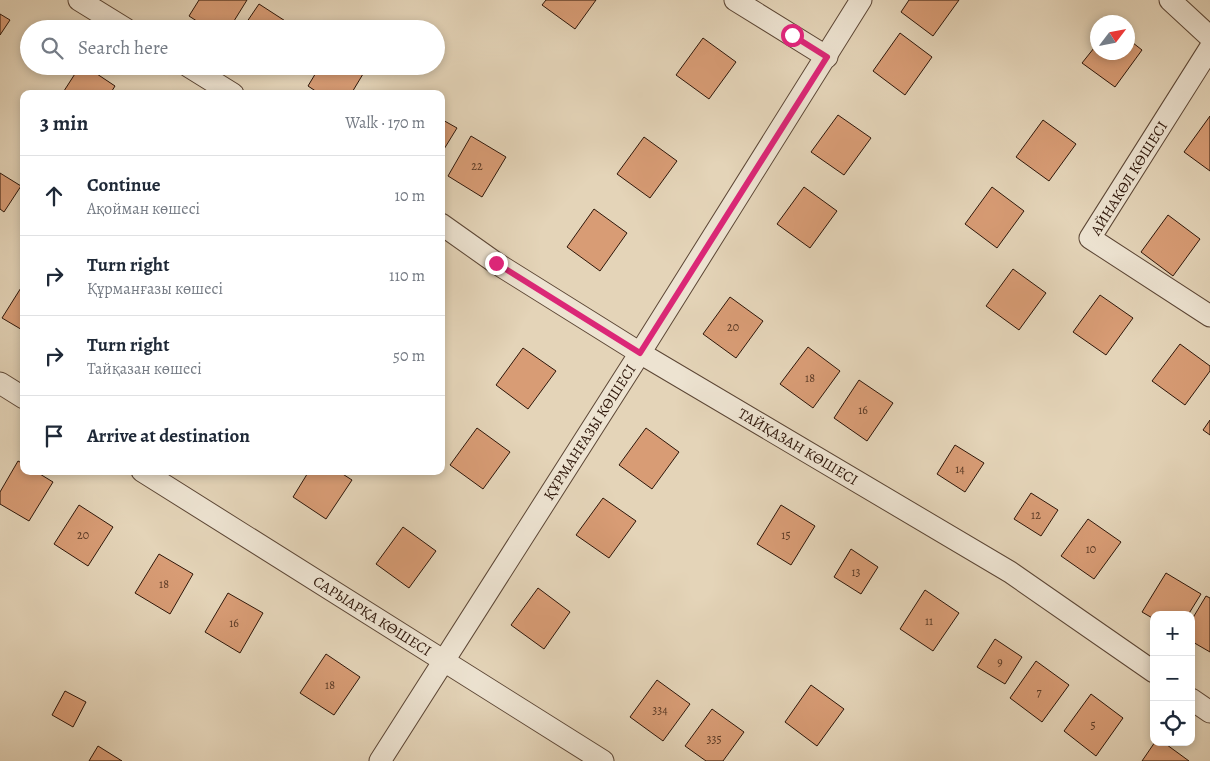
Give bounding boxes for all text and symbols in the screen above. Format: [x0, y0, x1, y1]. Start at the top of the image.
north arrow [1090, 15, 1135, 60]
search box [20, 20, 445, 75]
route start [781, 24, 804, 47]
icon: search [38, 34, 66, 62]
text: Search here [78, 35, 168, 61]
text: 3 min [40, 109, 88, 137]
text: Walk · 170 m [345, 112, 425, 134]
street label: АЙНАКӨЛ КӨШЕСІ [1085, 117, 1172, 240]
house number: 22 [471, 158, 483, 174]
text: Continue [87, 172, 161, 198]
icon: ahead [40, 182, 68, 210]
text: 10 m [395, 185, 425, 207]
text: Ақойман көшесі [87, 198, 200, 220]
text: Turn right [87, 252, 169, 278]
route end [485, 252, 508, 275]
icon: right [40, 262, 68, 290]
text: 110 m [389, 265, 425, 287]
text: Құрманғазы көшесі [87, 278, 223, 300]
house number: 20 [727, 319, 739, 335]
text: Turn right [87, 332, 169, 358]
icon: right [40, 342, 68, 370]
text: 50 m [393, 345, 425, 367]
text: Тайқазан көшесі [87, 358, 202, 380]
street label: ҚҰРМАНҒАЗЫ КӨШЕСІ [539, 360, 640, 504]
house number: 18 [805, 370, 815, 386]
house number: 16 [858, 402, 868, 418]
street label: ТАЙҚАЗАН КӨШЕСІ [734, 403, 862, 490]
icon: arrive [40, 422, 68, 450]
text: Arrive at destination [87, 423, 250, 449]
house number: 14 [955, 461, 965, 477]
house number: 12 [1031, 507, 1041, 523]
house number: 20 [77, 527, 89, 543]
house number: 15 [781, 527, 791, 543]
house number: 10 [1086, 541, 1096, 557]
house number: 13 [851, 564, 861, 580]
street label: САРЫАРҚА КӨШЕСІ [309, 571, 435, 661]
house number: 18 [159, 576, 169, 592]
map controls [1150, 611, 1195, 746]
button: + [1150, 611, 1195, 656]
house number: 11 [925, 613, 933, 629]
house number: 16 [229, 615, 239, 631]
house number: 9 [997, 654, 1003, 670]
button: − [1150, 656, 1195, 701]
house number: 18 [325, 677, 335, 693]
house number: 7 [1036, 684, 1042, 700]
button: locate [1150, 701, 1195, 746]
house number: 334 [652, 702, 668, 718]
house number: 5 [1090, 717, 1096, 733]
house number: 335 [706, 731, 722, 747]

